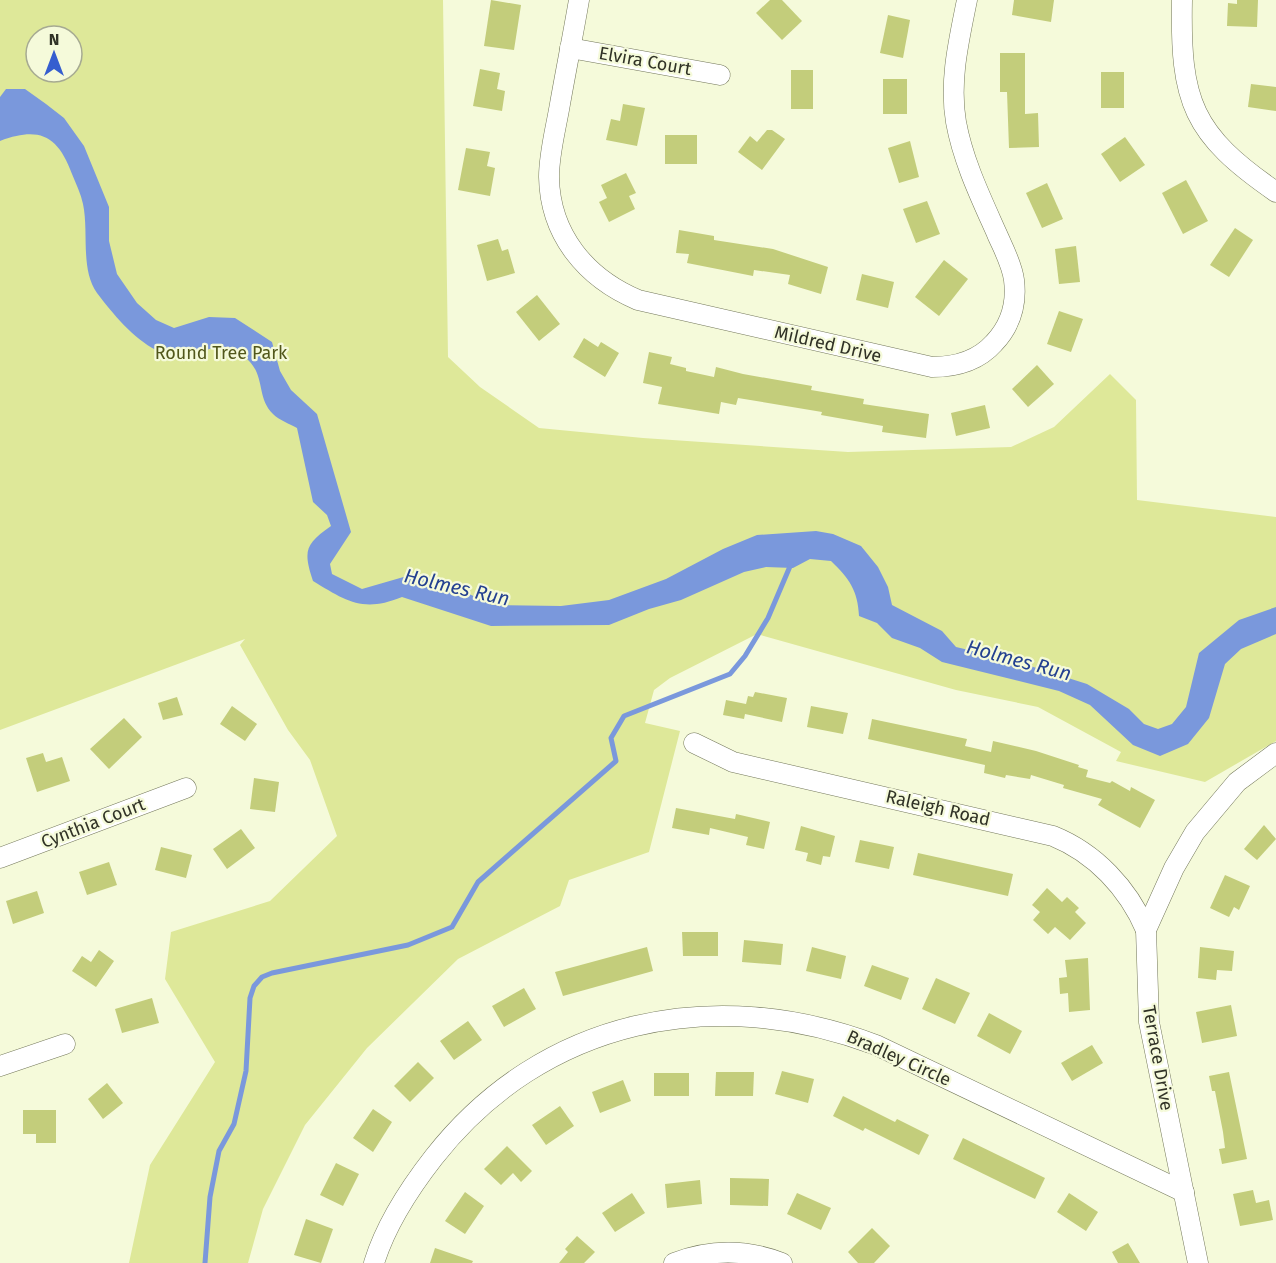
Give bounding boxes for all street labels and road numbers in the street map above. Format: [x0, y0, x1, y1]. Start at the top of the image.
street label: Elvira Court [597, 42, 693, 80]
street label: Mildred Drive [772, 321, 884, 367]
street label: Raleigh Road [884, 785, 992, 831]
street label: Cynthia Court [38, 793, 148, 853]
street label: Terrace Drive [1138, 1004, 1178, 1112]
street label: Bradley Circle [844, 1025, 954, 1091]

